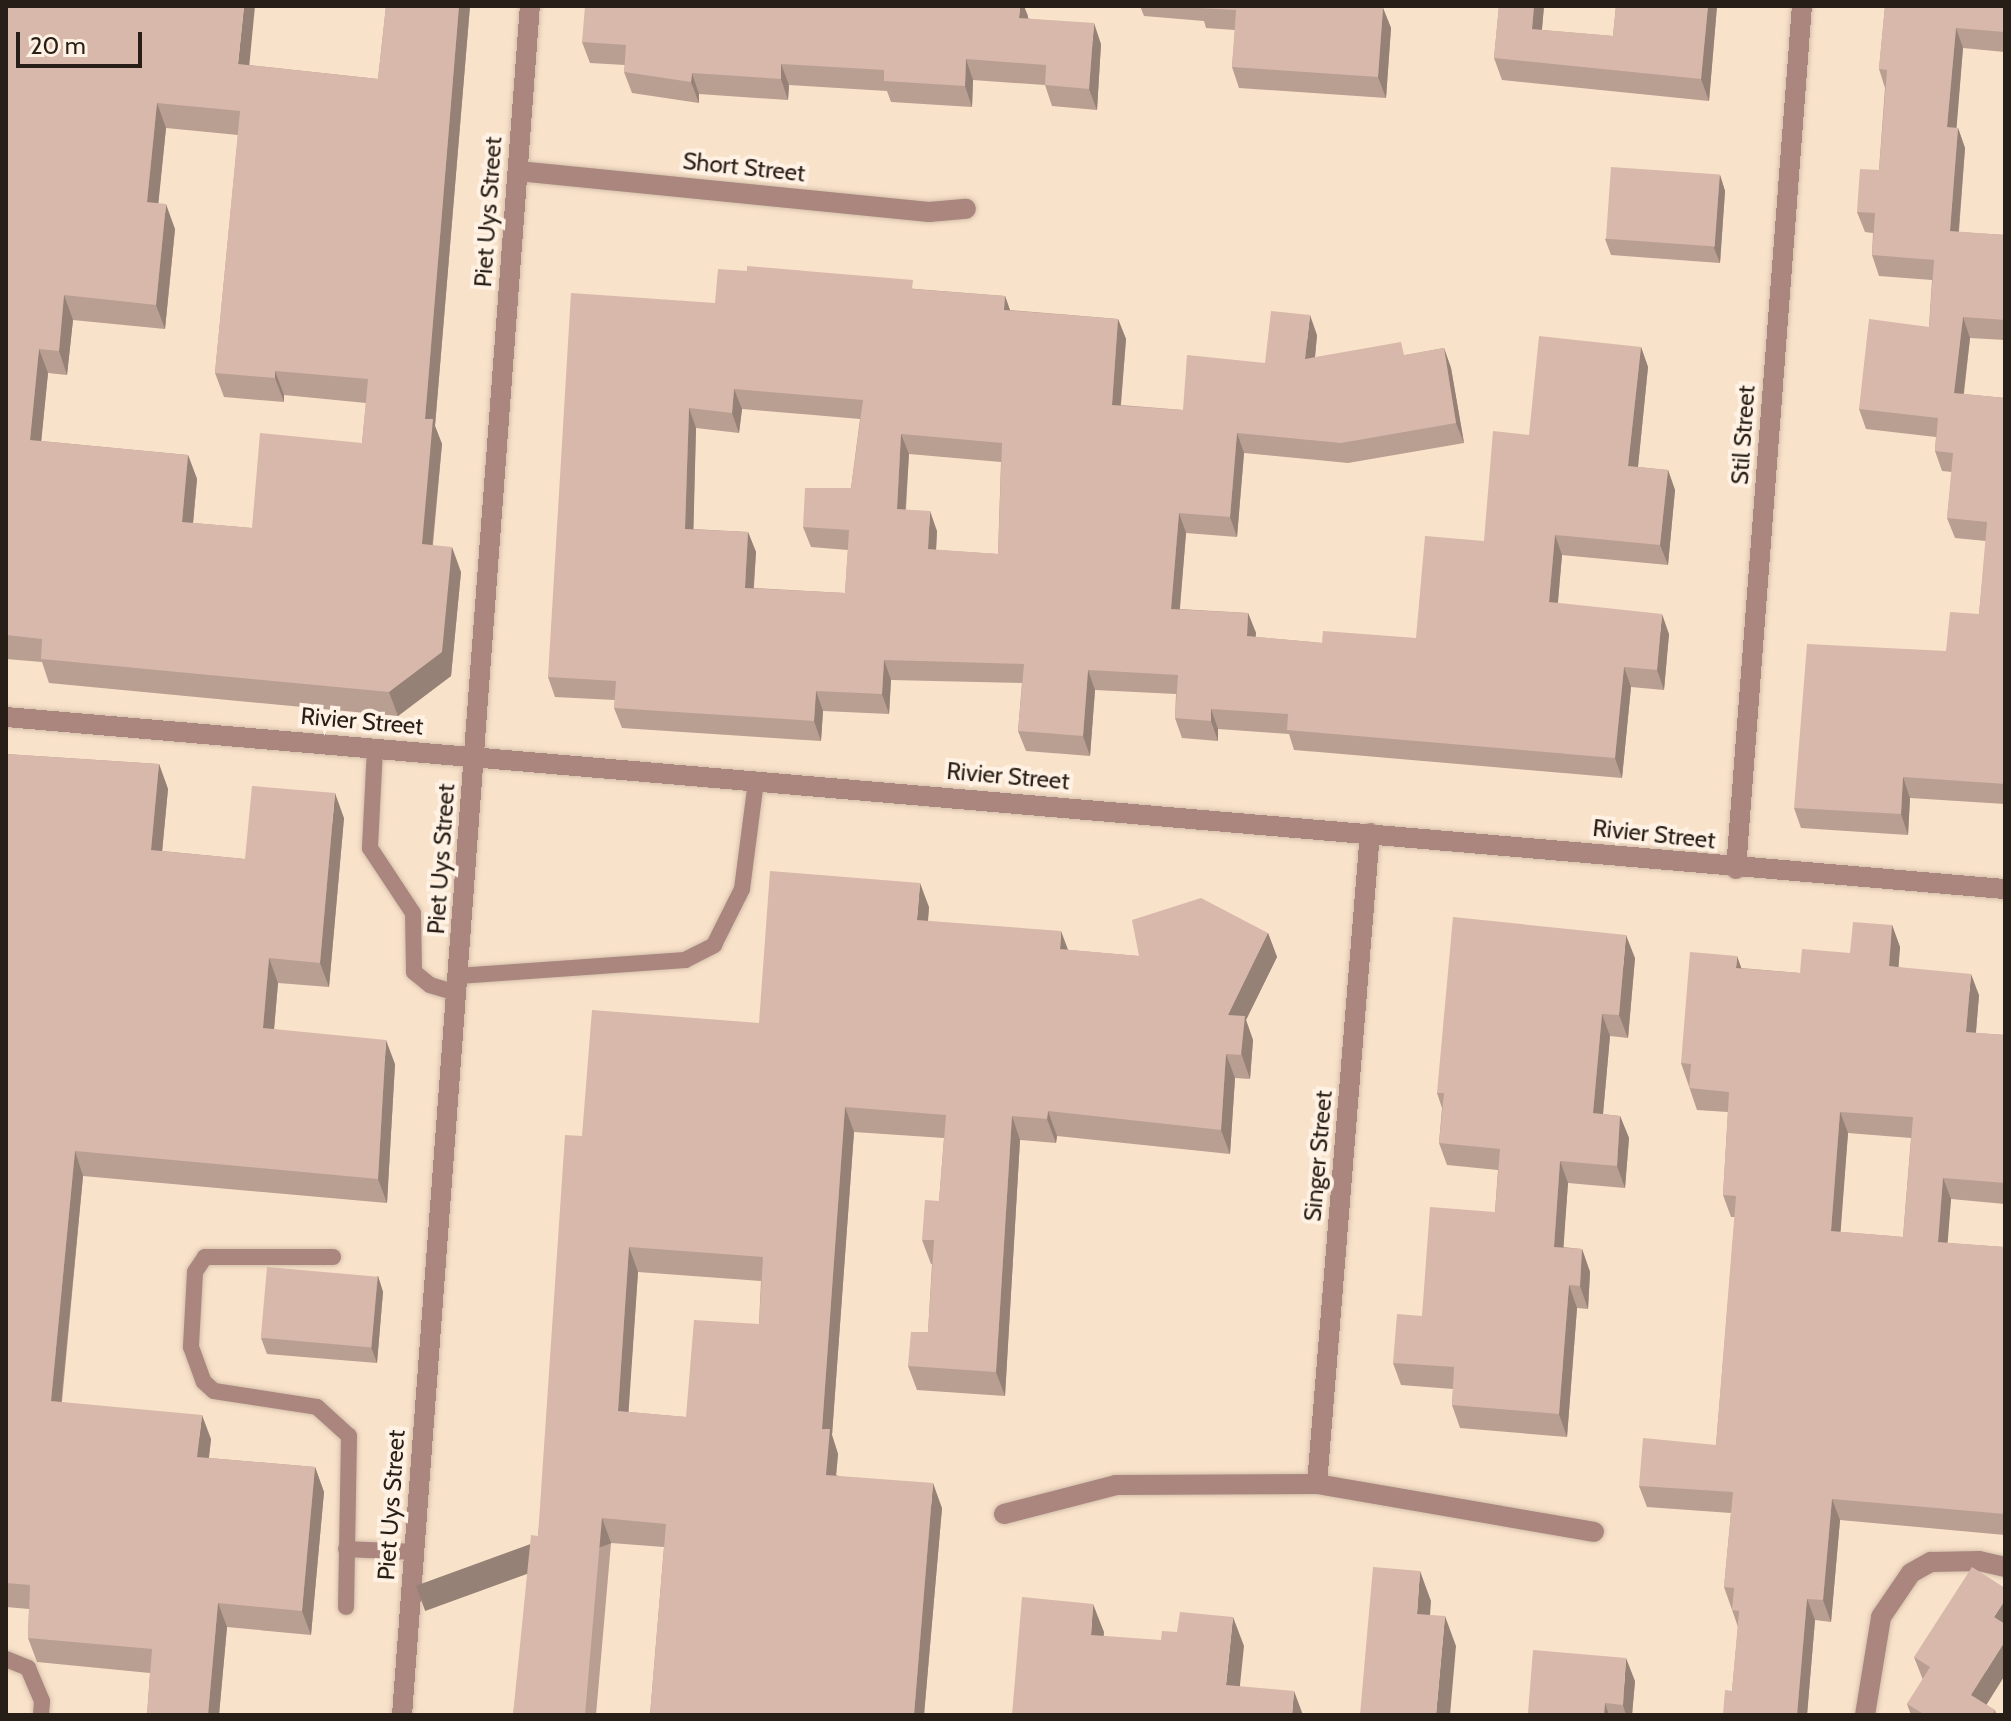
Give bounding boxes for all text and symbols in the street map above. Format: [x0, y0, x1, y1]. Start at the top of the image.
scale bar [20, 16, 146, 66]
text: 20 m [30, 31, 86, 60]
street label: Piet Uys Street [468, 136, 508, 288]
street label: Short Street [681, 146, 807, 188]
street label: Stil Street [1725, 384, 1761, 486]
street label: Rivier Street [299, 701, 425, 741]
street label: Rivier Street [945, 756, 1071, 796]
street label: Piet Uys Street [421, 783, 461, 935]
street label: Rivier Street [1591, 813, 1717, 855]
street label: Singer Street [1298, 1089, 1338, 1223]
street label: Piet Uys Street [371, 1429, 411, 1581]

